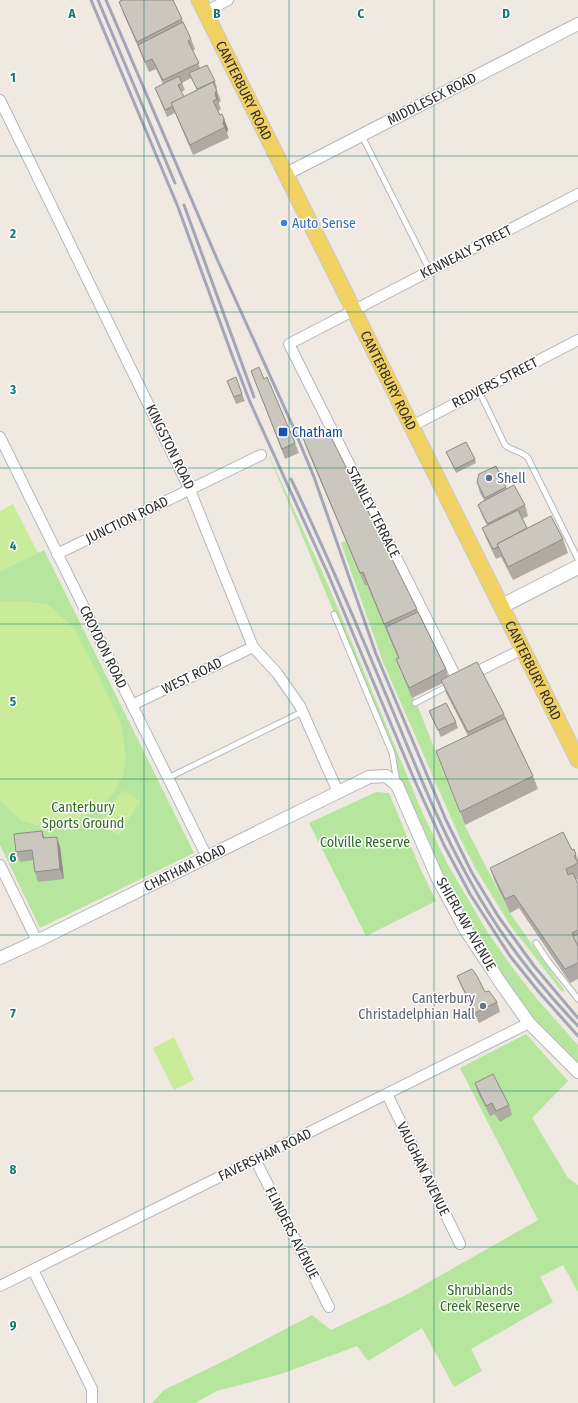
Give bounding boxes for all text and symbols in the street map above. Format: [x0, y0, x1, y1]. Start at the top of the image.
text: A [67, 6, 76, 21]
text: B [213, 6, 221, 21]
text: C [358, 6, 365, 21]
text: D [502, 6, 510, 21]
street label: CANTERBURY ROAD [212, 38, 276, 143]
street label: MIDDLESEX ROAD [385, 69, 479, 129]
text: 1 [10, 70, 16, 85]
place label: Auto Sense [292, 215, 356, 232]
marker: Auto Sense [279, 218, 289, 228]
street label: KENNEALY STREET [417, 221, 515, 282]
text: 2 [9, 226, 16, 241]
street label: CANTERBURY ROAD [357, 328, 421, 433]
street label: REDVERS STREET [449, 354, 541, 412]
text: 3 [9, 382, 16, 397]
street label: KINGSTON ROAD [142, 402, 198, 492]
place label: Chatham [292, 424, 343, 441]
marker: Chatham [277, 426, 289, 438]
street label: STANLEY TERRACE [343, 463, 404, 561]
place label: Shell [497, 470, 526, 487]
marker: Shell [484, 473, 494, 483]
street label: JUNCTION ROAD [83, 493, 171, 547]
text: 4 [10, 538, 17, 553]
street label: CROYDON ROAD [76, 603, 130, 691]
street label: CANTERBURY ROAD [501, 618, 565, 723]
street label: WEST ROAD [159, 654, 225, 698]
text: 5 [10, 694, 16, 709]
park label: Canterbury Sports Ground [42, 799, 124, 832]
park label: Colville Reserve [320, 834, 410, 851]
street label: CHATHAM ROAD [141, 841, 229, 895]
text: 6 [10, 850, 17, 865]
street label: SHIERLAW AVENUE [432, 874, 500, 974]
place label: Canterbury Christadelphian Hall [358, 990, 476, 1023]
marker: Canterbury Christadelphian Hall [478, 1001, 488, 1011]
text: 7 [10, 1006, 16, 1021]
street label: VAUGHAN AVENUE [393, 1119, 453, 1219]
street label: FAVERSHAM ROAD [216, 1125, 314, 1185]
text: 8 [10, 1162, 17, 1177]
street label: FLINDERS AVENUE [261, 1184, 323, 1282]
park label: Shrublands Creek Reserve [440, 1282, 520, 1315]
text: 9 [10, 1318, 17, 1333]

